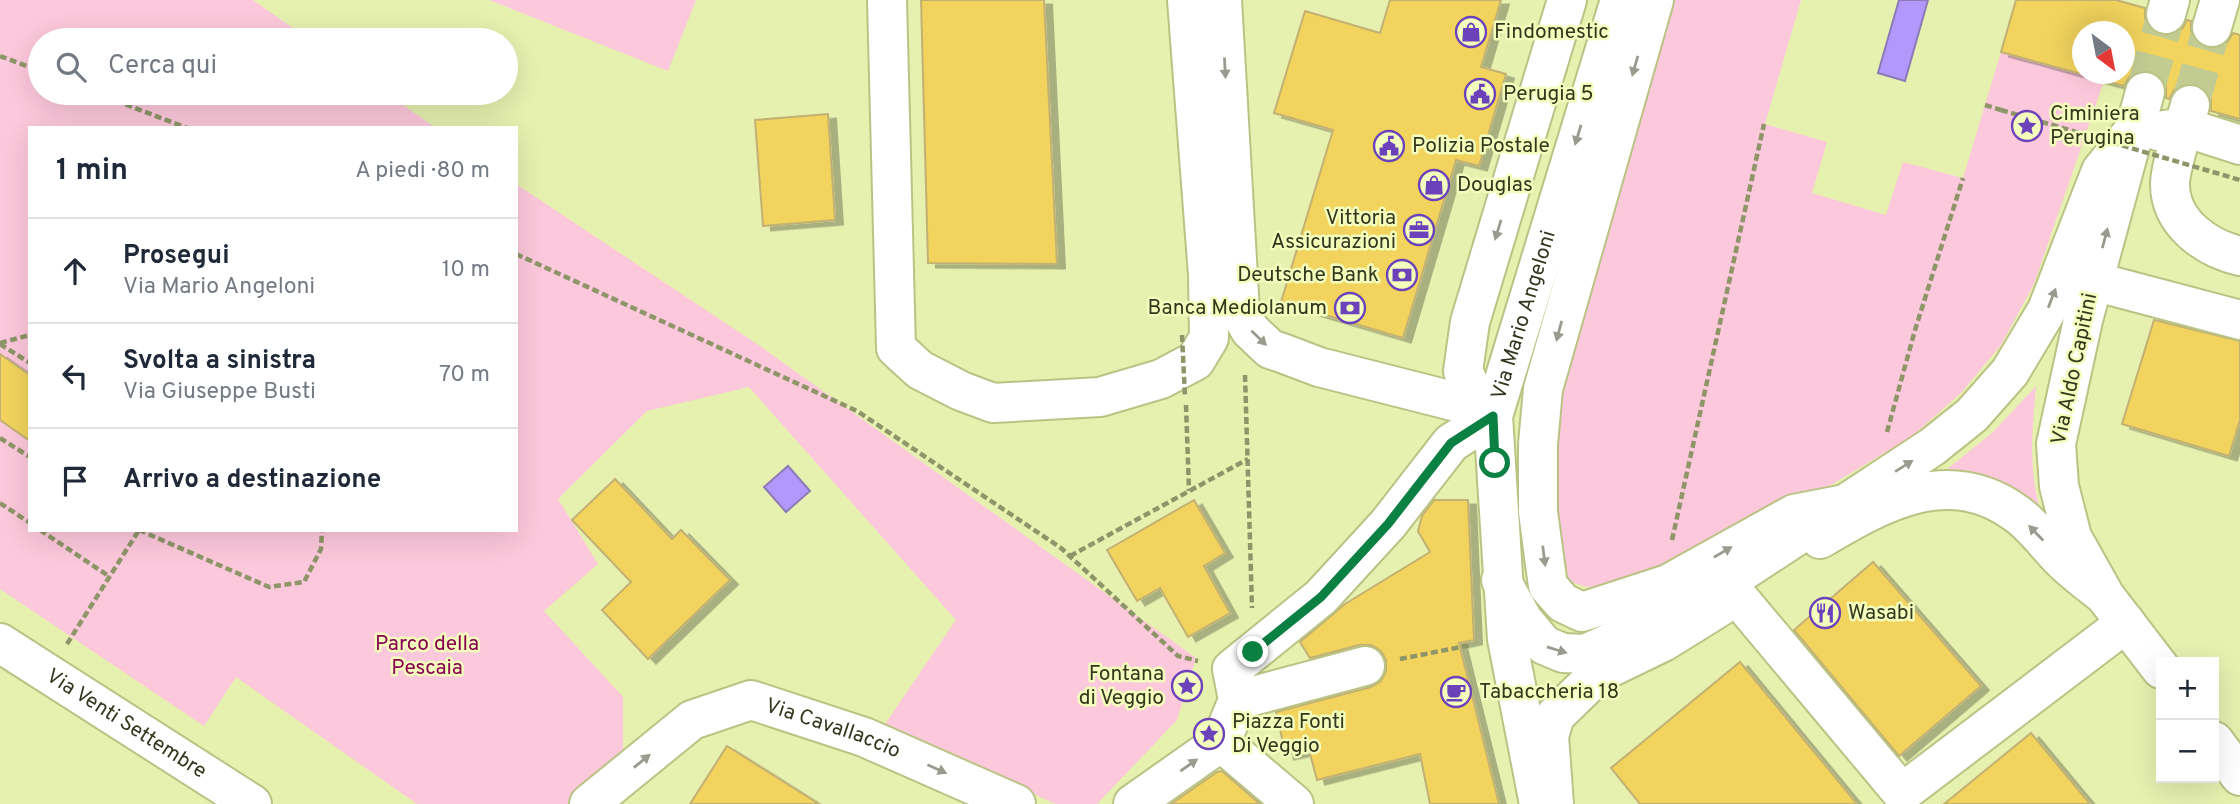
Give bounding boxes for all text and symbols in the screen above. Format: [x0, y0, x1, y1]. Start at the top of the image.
shop icon: Findomestic [1454, 15, 1488, 49]
place label: Findomestic [1494, 19, 1609, 46]
north arrow [2072, 21, 2135, 84]
search box [28, 28, 518, 105]
icon: search [52, 48, 90, 86]
text: Cerca qui [108, 50, 217, 83]
one-way arrow [1630, 55, 1640, 76]
one-way arrow [1219, 57, 1230, 79]
public building icon: Perugia 5 [1463, 77, 1497, 111]
place label: Perugia 5 [1503, 81, 1594, 108]
place label: Ciminiera Perugina [2050, 101, 2140, 152]
place icon: Ciminiera Perugina [2010, 109, 2044, 143]
one-way arrow [1572, 125, 1582, 146]
public building icon: Polizia Postale [1372, 129, 1406, 163]
place label: Polizia Postale [1412, 133, 1550, 160]
text: 1 min [56, 153, 128, 190]
text: A piedi · 80 m [355, 157, 490, 186]
shop icon: Douglas [1417, 168, 1451, 202]
place label: Douglas [1457, 172, 1533, 199]
place label: Vittoria Assicurazioni [1271, 205, 1396, 256]
office icon: Vittoria Assicurazioni [1402, 213, 1436, 247]
one-way arrow [1492, 219, 1502, 240]
one-way arrow [2100, 226, 2111, 248]
street label: Via Mario Angeloni [1485, 227, 1562, 403]
text: Prosegui [123, 240, 230, 273]
icon: ahead [56, 252, 94, 290]
text: 10 m [442, 256, 490, 285]
bank icon: Deutsche Bank [1385, 258, 1419, 292]
place label: Deutsche Bank [1237, 262, 1379, 289]
text: Via Mario Angeloni [123, 273, 315, 302]
one-way arrow [2046, 288, 2057, 309]
bank icon: Banca Mediolanum [1333, 291, 1367, 325]
street label: Via Aldo Capitini [2046, 291, 2104, 447]
place label: Banca Mediolanum [1147, 295, 1327, 322]
one-way arrow [1553, 321, 1564, 343]
one-way arrow [1250, 329, 1267, 346]
text: Svolta a sinistra [123, 345, 316, 378]
icon: left [56, 357, 94, 395]
text: 70 m [439, 361, 490, 390]
text: Via Giuseppe Busti [123, 378, 316, 407]
route start [1479, 447, 1510, 478]
one-way arrow [1894, 460, 1913, 472]
icon: arrive [56, 462, 94, 500]
text: Arrivo a destinazione [123, 464, 381, 497]
one-way arrow [2028, 525, 2045, 542]
one-way arrow [1538, 545, 1549, 567]
one-way arrow [1713, 546, 1732, 558]
restaurant icon: Wasabi [1808, 596, 1842, 630]
place label: Wasabi [1848, 600, 1914, 627]
park label: Parco della Pescaia [375, 631, 479, 682]
route end [1237, 636, 1268, 667]
one-way arrow [1547, 645, 1568, 655]
map controls [2156, 657, 2219, 783]
button: + [2156, 657, 2219, 720]
place label: Fontana di Veggio [1079, 661, 1164, 712]
street label: Via Venti Settembre [41, 662, 212, 785]
place icon: Fontana di Veggio [1170, 669, 1204, 703]
cafe icon: Tabaccheria 18 [1439, 675, 1473, 709]
place label: Tabaccheria 18 [1479, 679, 1619, 706]
street label: Via Cavallaccio [762, 692, 905, 765]
place label: Piazza Fonti Di Veggio [1232, 709, 1345, 760]
place icon: Piazza Fonti Di Veggio [1192, 717, 1226, 751]
button: − [2156, 720, 2219, 783]
one-way arrow [633, 754, 650, 769]
one-way arrow [1180, 758, 1198, 772]
one-way arrow [926, 764, 947, 775]

